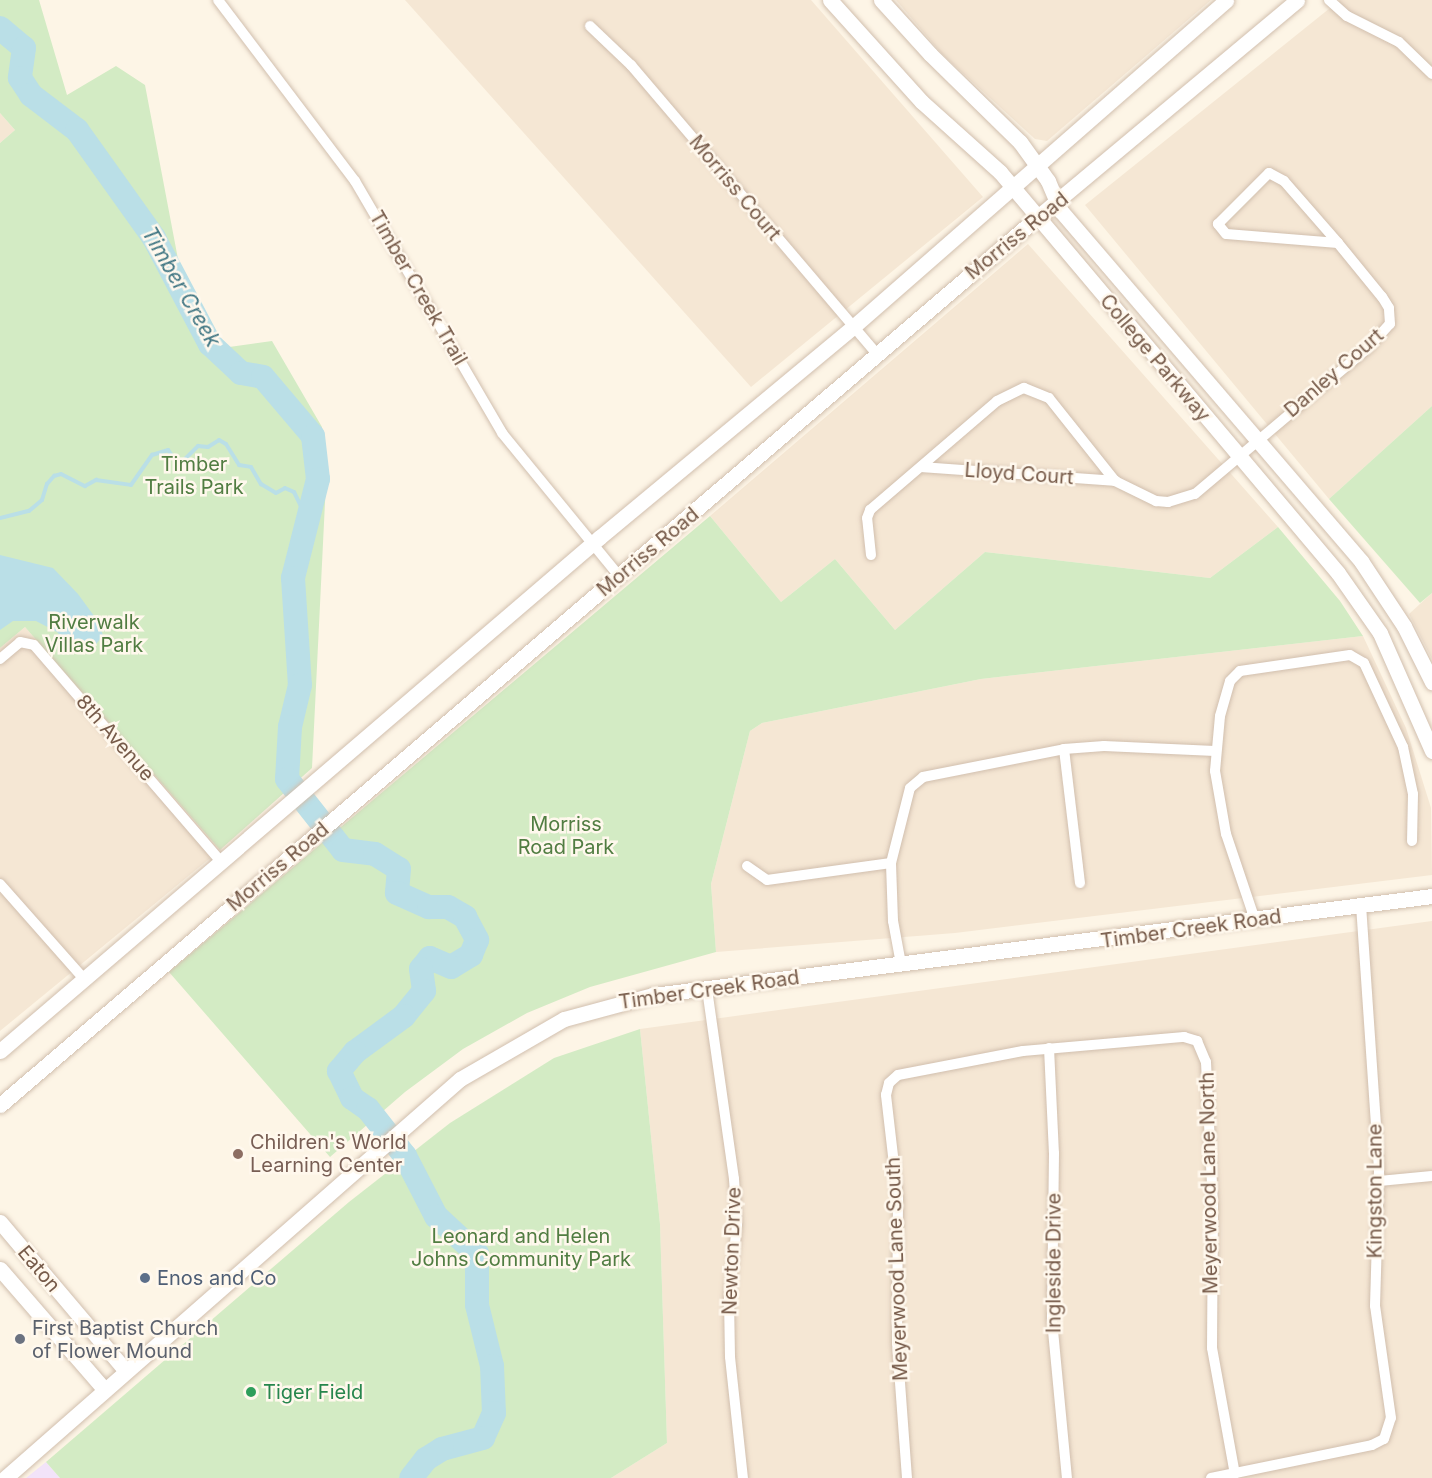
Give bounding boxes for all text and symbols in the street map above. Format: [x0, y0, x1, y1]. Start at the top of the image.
street label: Morriss Court [684, 130, 786, 246]
street label: Morriss Road [961, 187, 1073, 285]
street label: Timber Creek Trail [364, 207, 472, 369]
water label: Timber Creek [136, 222, 226, 352]
street label: College Parkway [1095, 289, 1215, 427]
street label: Danley Court [1280, 324, 1388, 422]
park label: Timber Trails Park [144, 453, 244, 500]
street label: Lloyd Court [964, 458, 1074, 490]
street label: Morriss Road [592, 502, 704, 602]
park label: Riverwalk Villas Park [45, 611, 143, 658]
street label: 8th Avenue [71, 690, 159, 786]
park label: Morriss Road Park [518, 812, 614, 859]
street label: Morriss Road [222, 817, 334, 917]
street label: Timber Creek Road [1099, 904, 1283, 954]
street label: Timber Creek Road [617, 965, 801, 1015]
street label: Meyerwood Lane North [1195, 1072, 1223, 1294]
street label: Kingston Lane [1363, 1123, 1387, 1259]
place label: Children's World Learning Center [250, 1130, 407, 1177]
marker: Children's World Learning Center [231, 1147, 245, 1161]
street label: Meyerwood Lane South [881, 1157, 913, 1381]
street label: Newton Drive [718, 1187, 746, 1315]
street label: Ingleside Drive [1042, 1193, 1066, 1333]
park label: Leonard and Helen Johns Community Park [411, 1224, 631, 1271]
street label: Eaton [13, 1241, 65, 1297]
place label: Enos and Co [157, 1266, 277, 1290]
marker: Enos and Co [138, 1271, 152, 1285]
place label: First Baptist Church of Flower Mound [32, 1316, 218, 1363]
marker: First Baptist Church of Flower Mound [13, 1332, 27, 1346]
place label: Tiger Field [263, 1380, 363, 1404]
marker: Tiger Field [244, 1385, 258, 1399]

